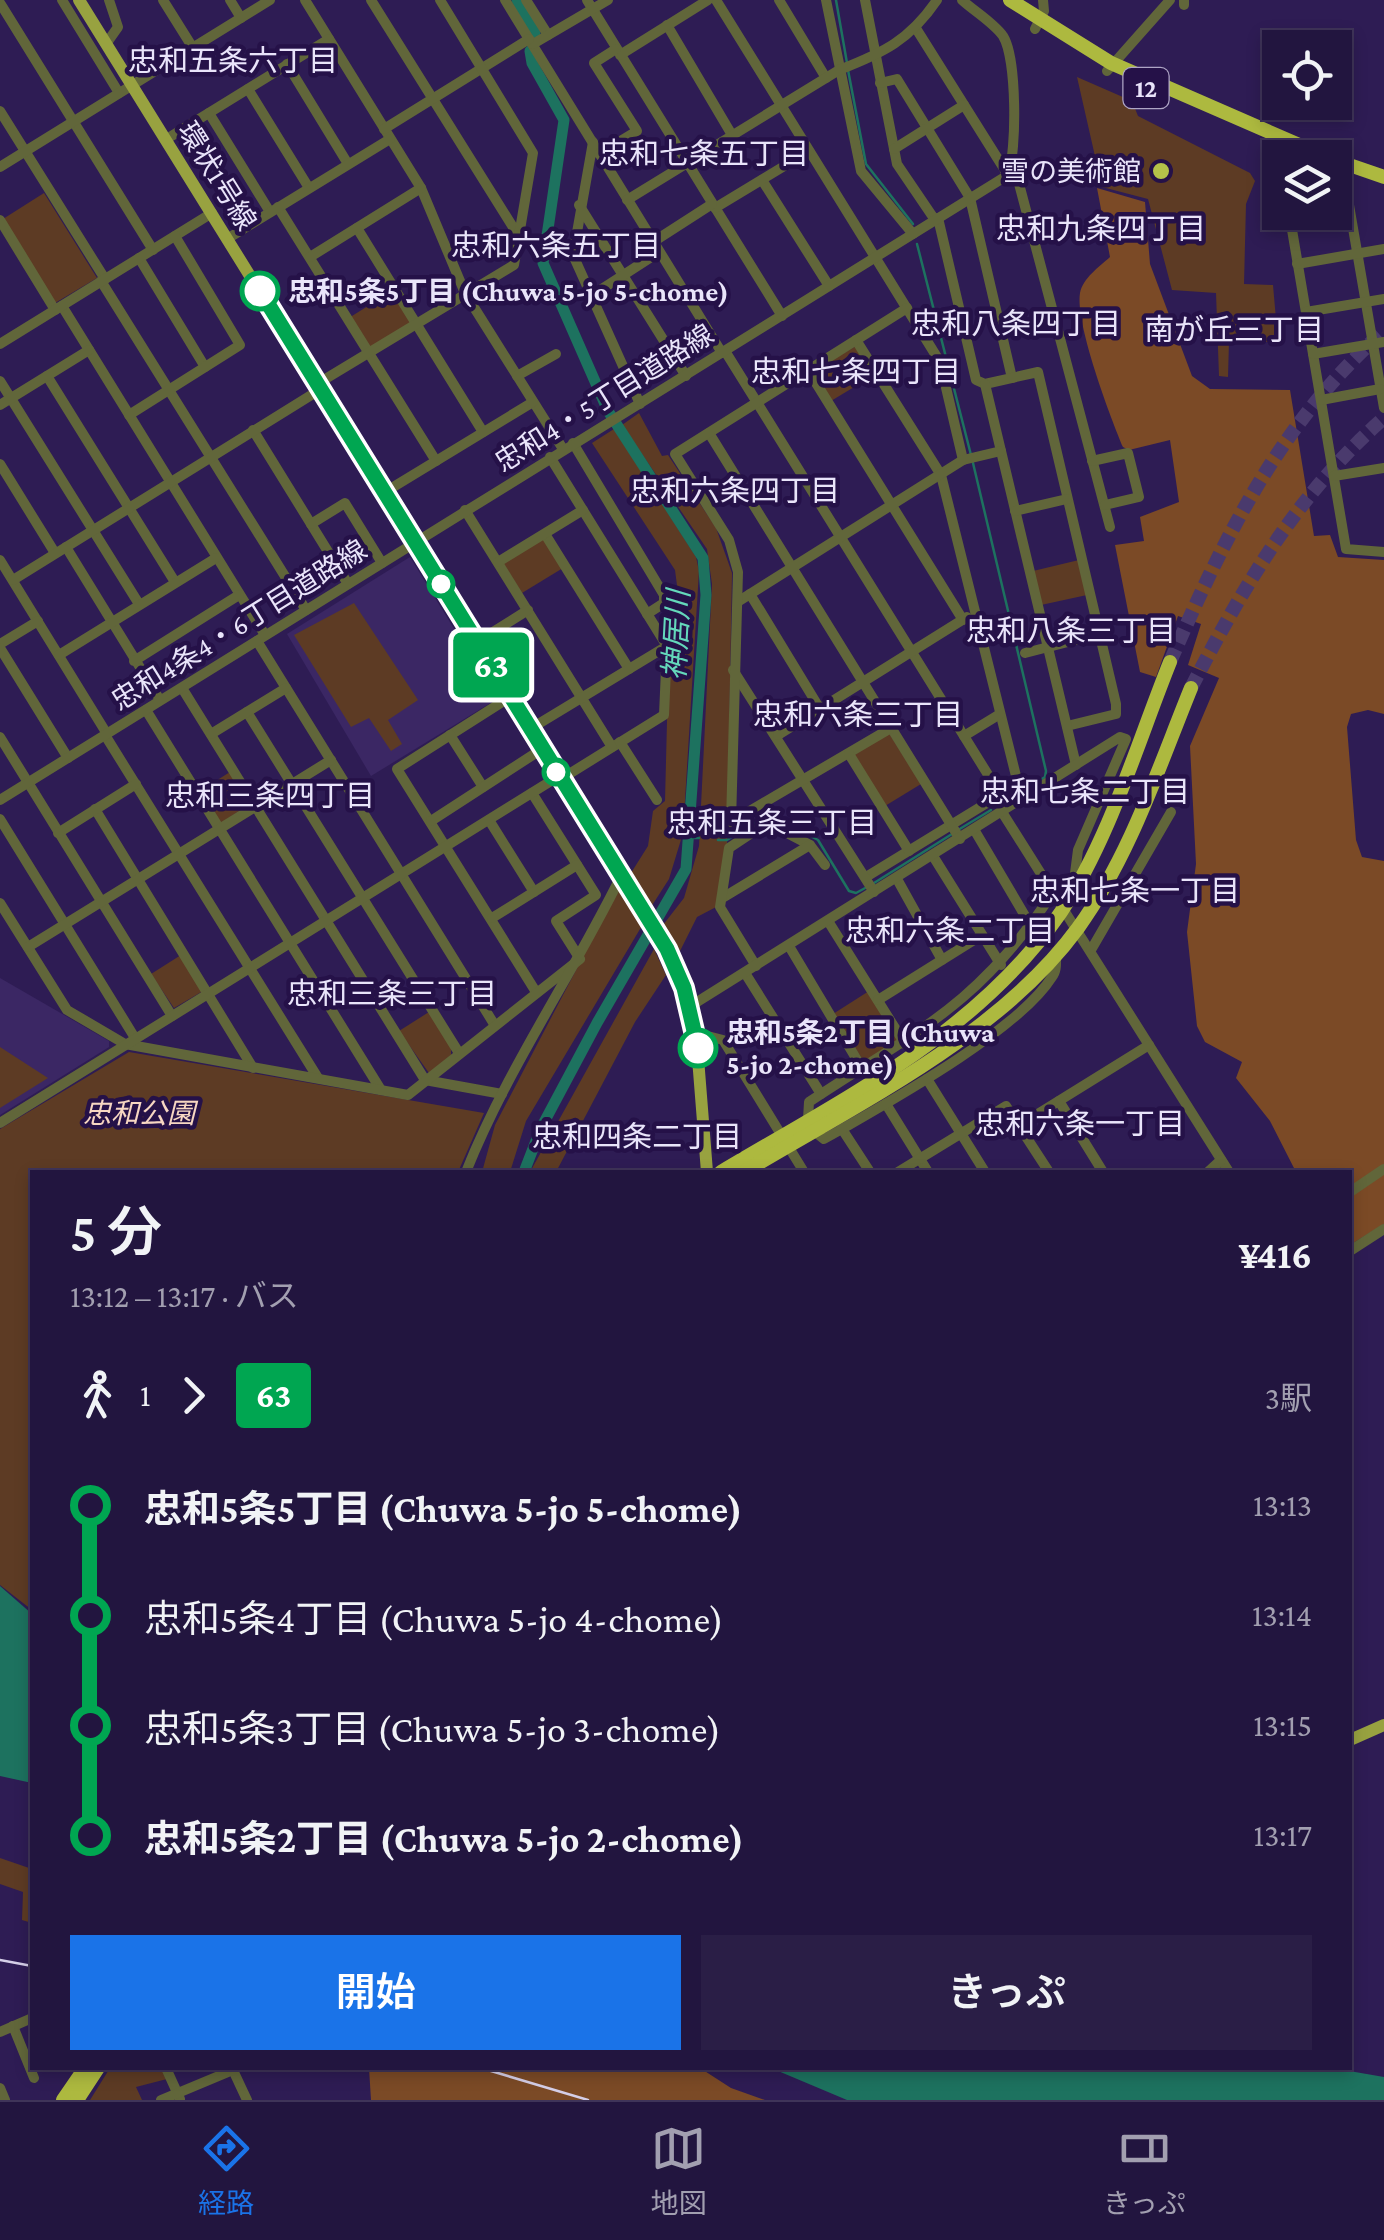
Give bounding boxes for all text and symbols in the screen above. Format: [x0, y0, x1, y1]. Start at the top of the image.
map controls [1262, 30, 1352, 230]
button: locate [1262, 30, 1352, 120]
district label: 忠和五条六丁目 [128, 44, 338, 77]
road number: 12 [1124, 68, 1168, 108]
street label: 環状1号線 [172, 116, 262, 236]
district label: 忠和七条五丁目 [599, 137, 809, 170]
button: layers [1262, 140, 1352, 230]
place label: 雪の美術館 [1001, 156, 1141, 187]
marker: 雪の美術館 [1150, 160, 1172, 182]
district label: 忠和九条四丁目 [996, 212, 1206, 245]
district label: 忠和六条五丁目 [451, 229, 661, 262]
marker: 忠和5条5丁目 (Chuwa 5-jo 5-chome) [241, 272, 279, 310]
place label: 忠和5条5丁目 (Chuwa 5-jo 5-chome) [288, 276, 729, 308]
district label: 忠和八条四丁目 [911, 307, 1121, 340]
district label: 南が丘三丁目 [1144, 313, 1324, 346]
street label: 忠和4・5丁目道路線 [489, 318, 719, 478]
district label: 忠和七条四丁目 [751, 355, 961, 388]
district label: 忠和六条四丁目 [630, 474, 840, 507]
street label: 忠和4条4・6丁目道路線 [106, 534, 372, 716]
unlabelled marker [428, 571, 454, 597]
water label: 神居川 [657, 586, 695, 681]
district label: 忠和八条三丁目 [966, 614, 1176, 647]
line badge: 63 [446, 632, 536, 698]
text: 63 [473, 646, 509, 685]
district label: 忠和六条三丁目 [753, 698, 963, 731]
unlabelled marker [543, 759, 569, 785]
district label: 忠和七条二丁目 [980, 775, 1190, 808]
district label: 忠和三条四丁目 [165, 779, 375, 812]
district label: 忠和五条三丁目 [667, 806, 877, 839]
district label: 忠和七条一丁目 [1030, 874, 1240, 907]
district label: 忠和六条二丁目 [845, 914, 1055, 947]
district label: 忠和三条三丁目 [287, 977, 497, 1010]
place label: 忠和5条2丁目 (Chuwa 5-jo 2-chome) [726, 1017, 995, 1081]
marker: 忠和5条2丁目 (Chuwa 5-jo 2-chome) [679, 1029, 717, 1067]
park label: 忠和公園 [83, 1098, 199, 1129]
district label: 忠和六条一丁目 [975, 1107, 1185, 1140]
district label: 忠和四条二丁目 [532, 1120, 742, 1153]
text: 5 分 [70, 1202, 162, 1263]
text: ¥416 [1238, 1234, 1312, 1276]
text: 13:12 – 13:17 · バス [70, 1278, 299, 1314]
icon: walk [70, 1368, 125, 1423]
icon: forward [166, 1368, 221, 1423]
text: 63 [256, 1376, 291, 1415]
text: 1 [140, 1377, 151, 1413]
text: 3駅 [1265, 1380, 1312, 1416]
text: 13:13 [1253, 1487, 1312, 1523]
text: 忠和5条5丁目 (Chuwa 5-jo 5-chome) [144, 1488, 743, 1530]
text: 13:14 [1252, 1597, 1312, 1633]
text: 忠和5条4丁目 (Chuwa 5-jo 4-chome) [144, 1598, 724, 1640]
text: 13:15 [1253, 1707, 1312, 1743]
text: 忠和5条3丁目 (Chuwa 5-jo 3-chome) [144, 1708, 721, 1750]
text: 13:17 [1254, 1817, 1312, 1853]
text: 忠和5条2丁目 (Chuwa 5-jo 2-chome) [144, 1818, 744, 1860]
button: 開始 [70, 1935, 681, 2050]
button: きっぷ [701, 1935, 1312, 2050]
tab: 経路 [198, 2121, 254, 2221]
tab: 地図 [651, 2121, 707, 2221]
tab: きっぷ [1103, 2121, 1186, 2221]

